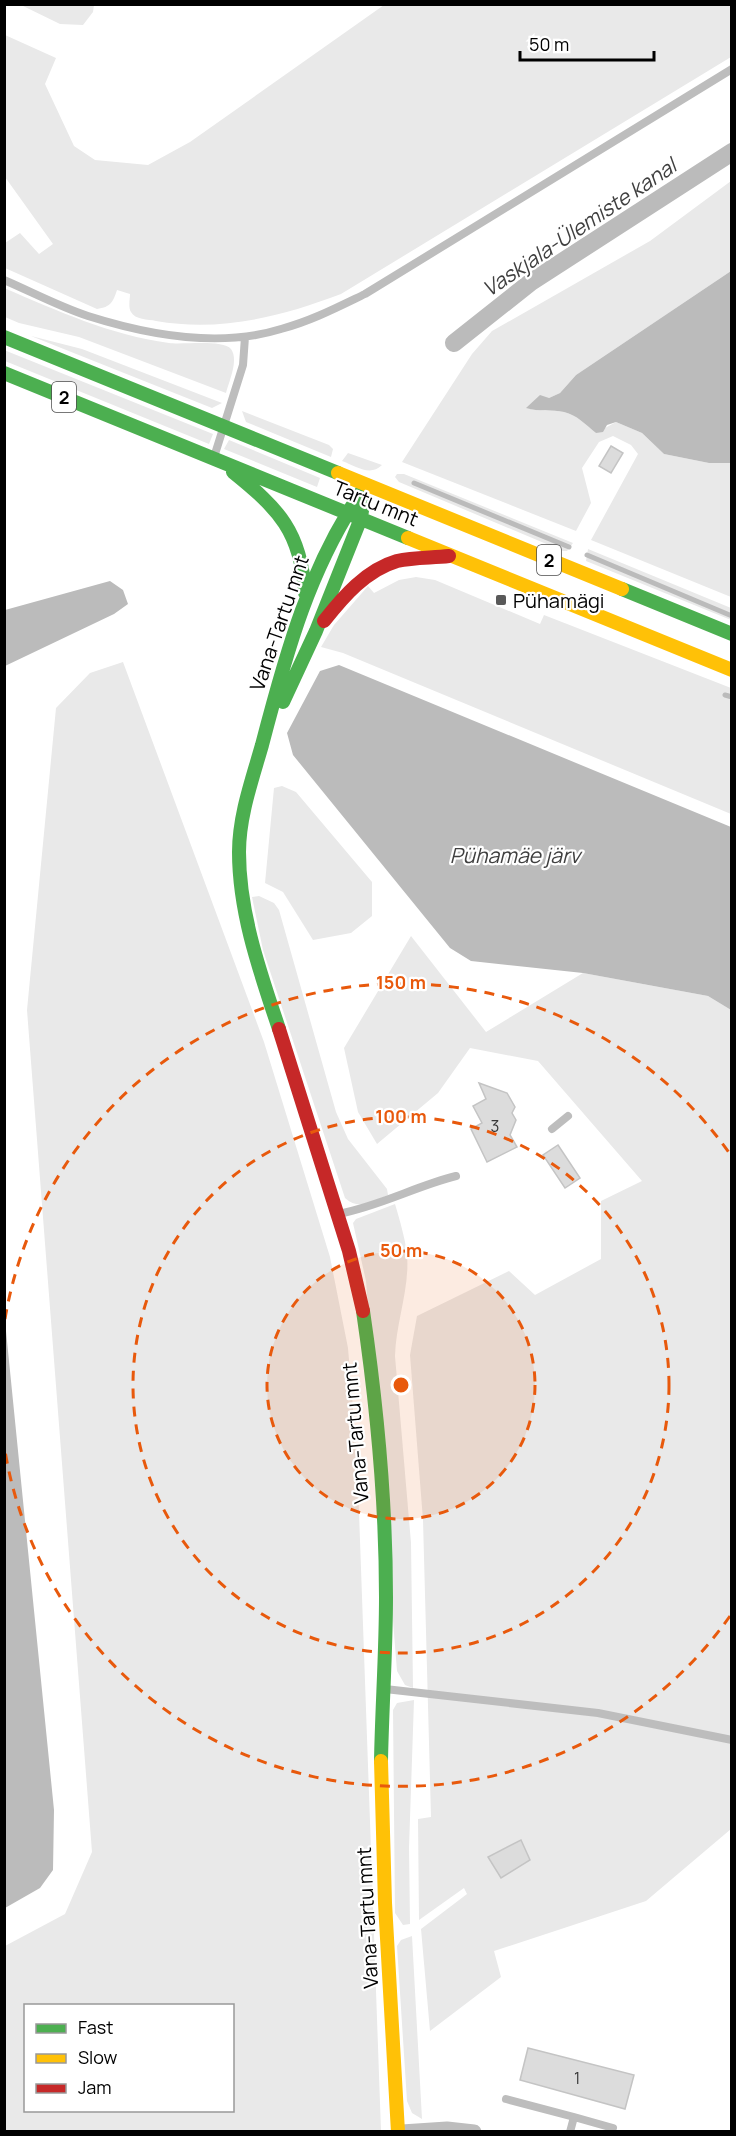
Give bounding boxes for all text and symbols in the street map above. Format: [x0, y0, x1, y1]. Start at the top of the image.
scale bar [520, 24, 654, 62]
text: 50 m [529, 32, 569, 56]
water label: Vaskjala-Ülemiste kanal [477, 150, 684, 302]
road number: 2 [52, 382, 76, 412]
street label: Tartu mnt [329, 474, 423, 532]
road number: 2 [537, 545, 561, 575]
street label: Vana-Tartu mnt [243, 552, 315, 694]
place label: Pühamägi [513, 587, 605, 614]
marker: Pühamägi [494, 593, 508, 607]
water label: Pühamäe järv [450, 841, 584, 869]
text: 150 m [376, 970, 426, 994]
text: 100 m [375, 1104, 427, 1128]
house number: 3 [491, 1115, 499, 1137]
text: 50 m [380, 1238, 422, 1262]
street label: Vana-Tartu mnt [335, 1361, 375, 1505]
centre of rings [391, 1375, 411, 1395]
street label: Vana-Tartu mnt [350, 1847, 384, 1989]
legend [24, 2004, 234, 2112]
text: Fast [78, 2015, 113, 2039]
text: Slow [78, 2045, 118, 2069]
house number: 1 [574, 2067, 580, 2089]
text: Jam [78, 2075, 112, 2099]

